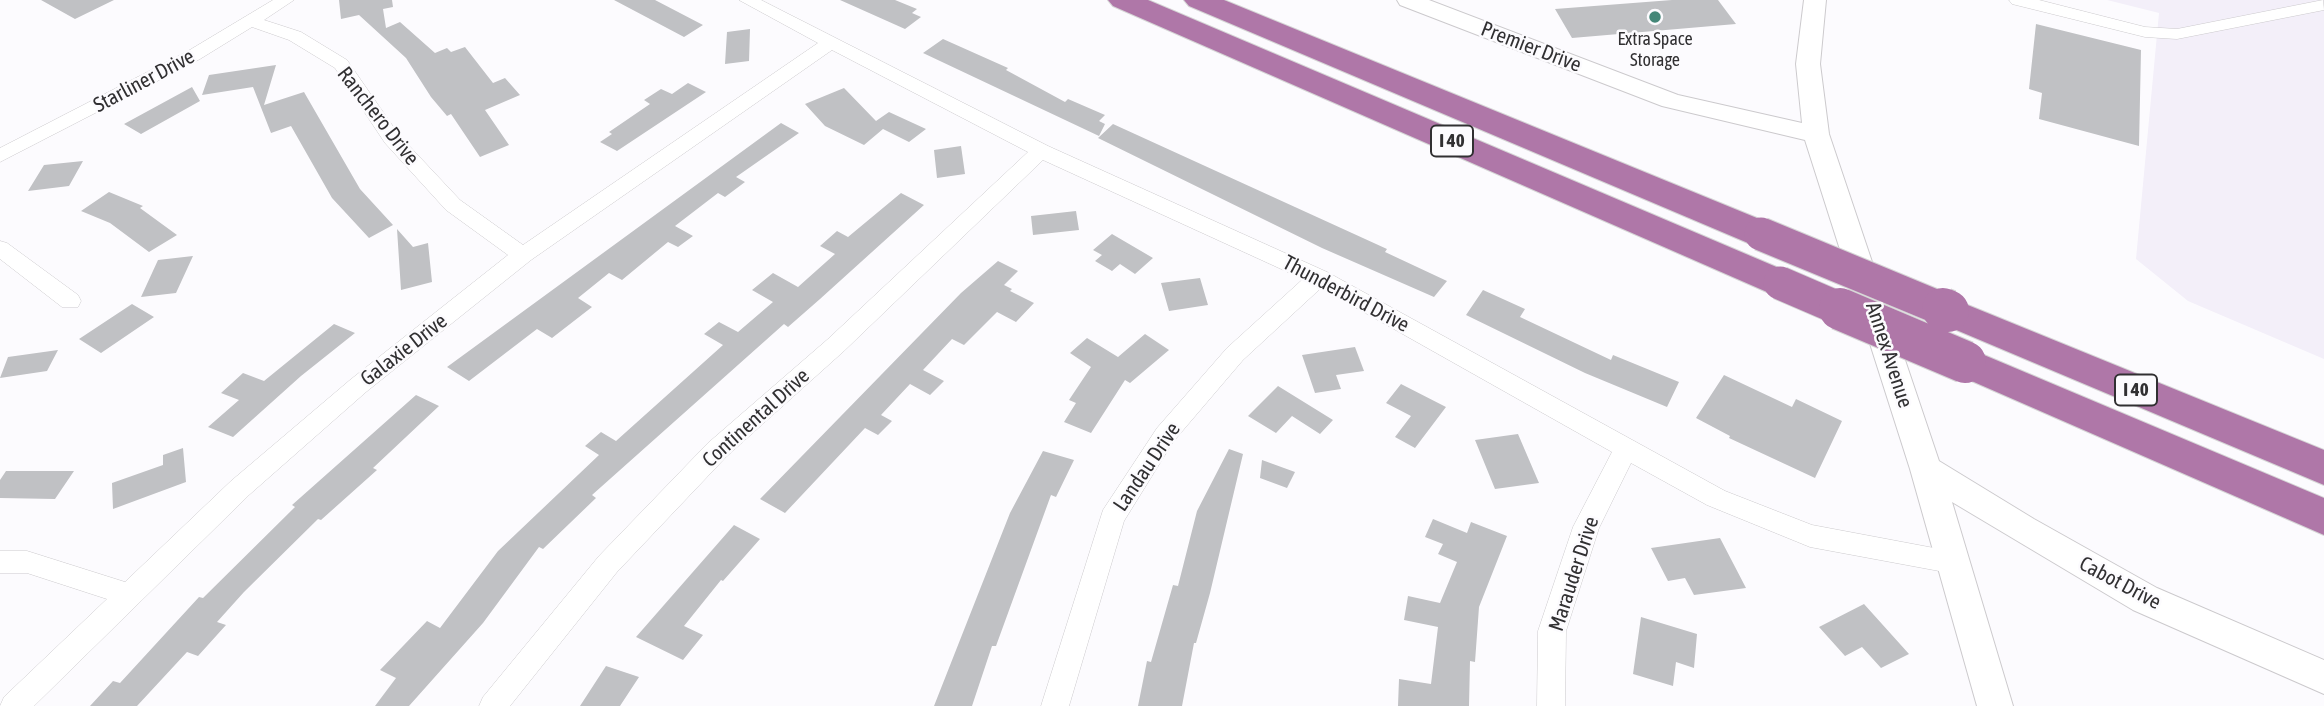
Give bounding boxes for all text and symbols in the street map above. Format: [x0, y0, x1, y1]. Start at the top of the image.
marker: Extra Space Storage [1647, 9, 1663, 25]
street label: Premier Drive [1477, 16, 1585, 78]
place label: Extra Space Storage [1617, 28, 1693, 70]
street label: Starliner Drive [89, 44, 199, 118]
street label: Ranchero Drive [332, 62, 424, 170]
road number: I 40 [1431, 125, 1473, 156]
street label: Thunderbird Drive [1278, 250, 1414, 338]
street label: Annex Avenue [1860, 299, 1918, 411]
street label: Galaxie Drive [356, 308, 452, 392]
street label: Continental Drive [697, 363, 815, 473]
road number: I 40 [2115, 374, 2157, 406]
street label: Landau Drive [1108, 418, 1186, 516]
street label: Marauder Drive [1544, 514, 1604, 634]
street label: Cabot Drive [2075, 551, 2165, 615]

